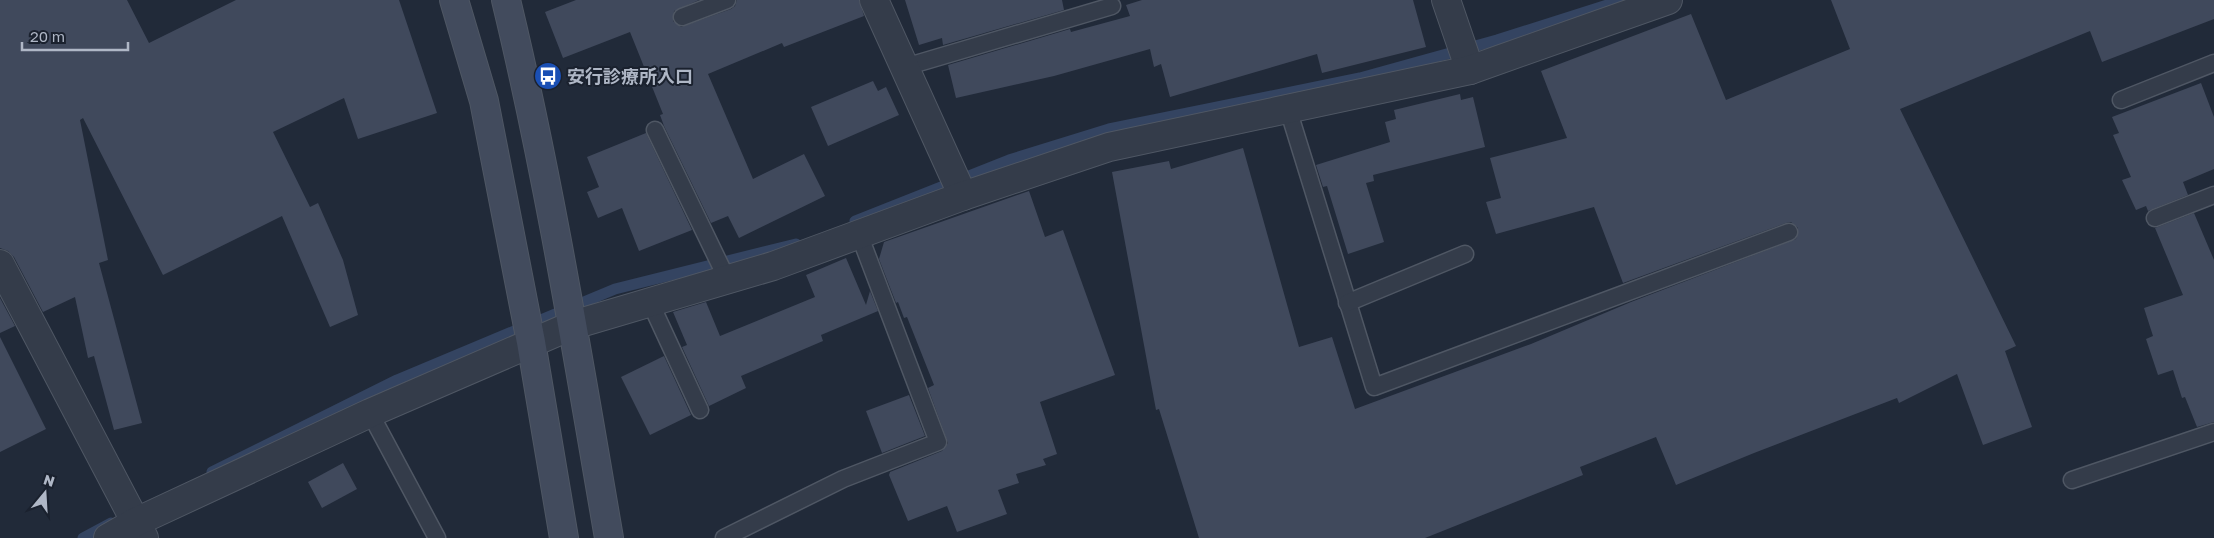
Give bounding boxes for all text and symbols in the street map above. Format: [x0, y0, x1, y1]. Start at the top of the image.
scale bar [22, 20, 129, 52]
text: 20 m [30, 27, 65, 45]
bus stop icon: 安行診療所入口 [533, 61, 563, 91]
place label: 安行診療所入口 [567, 65, 693, 87]
north arrow [20, 468, 70, 518]
text: N [41, 470, 57, 490]

